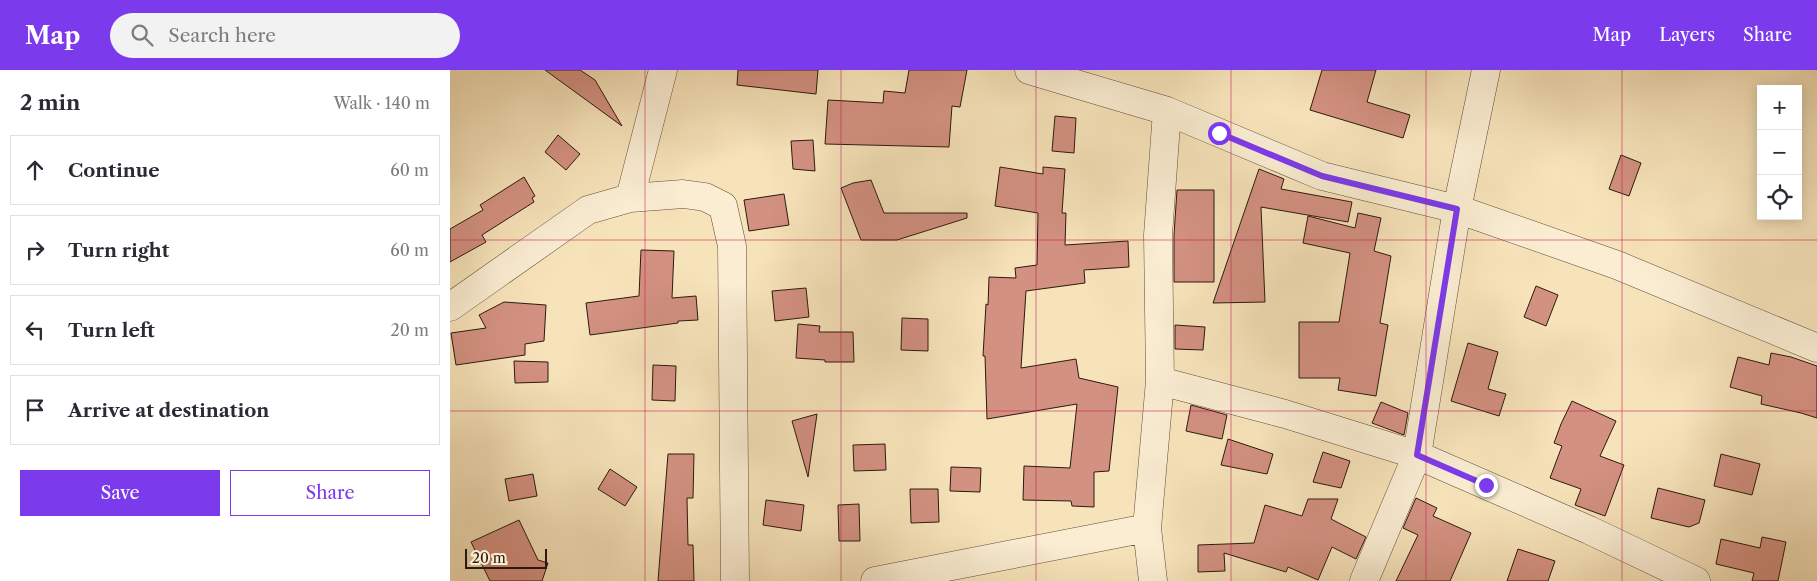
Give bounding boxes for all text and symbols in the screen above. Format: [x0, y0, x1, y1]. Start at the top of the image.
search box [110, 13, 460, 58]
text: Map [25, 21, 80, 50]
icon: search [128, 21, 156, 49]
text: Search here [168, 24, 276, 47]
text: Map [1593, 24, 1631, 46]
text: Layers [1659, 24, 1715, 46]
text: Share [1743, 24, 1792, 46]
map controls [1757, 85, 1802, 220]
button: + [1757, 85, 1802, 130]
text: 2 min [20, 90, 80, 115]
text: Walk · 140 m [333, 93, 430, 113]
route start [1208, 122, 1231, 145]
button: − [1757, 130, 1802, 175]
icon: ahead [21, 156, 49, 184]
text: Continue [68, 159, 160, 182]
text: 60 m [390, 160, 429, 180]
button: locate [1757, 175, 1802, 220]
icon: right [21, 236, 49, 264]
text: Turn right [68, 239, 169, 262]
text: 60 m [390, 240, 429, 260]
icon: left [21, 316, 49, 344]
text: Turn left [68, 319, 155, 342]
text: 20 m [390, 320, 429, 340]
icon: arrive [21, 396, 49, 424]
text: Arrive at destination [68, 399, 269, 422]
button: Save [20, 470, 220, 516]
button: Share [230, 470, 430, 516]
route end [1475, 474, 1498, 497]
scale bar [465, 546, 548, 569]
text: 20 m [472, 549, 506, 567]

